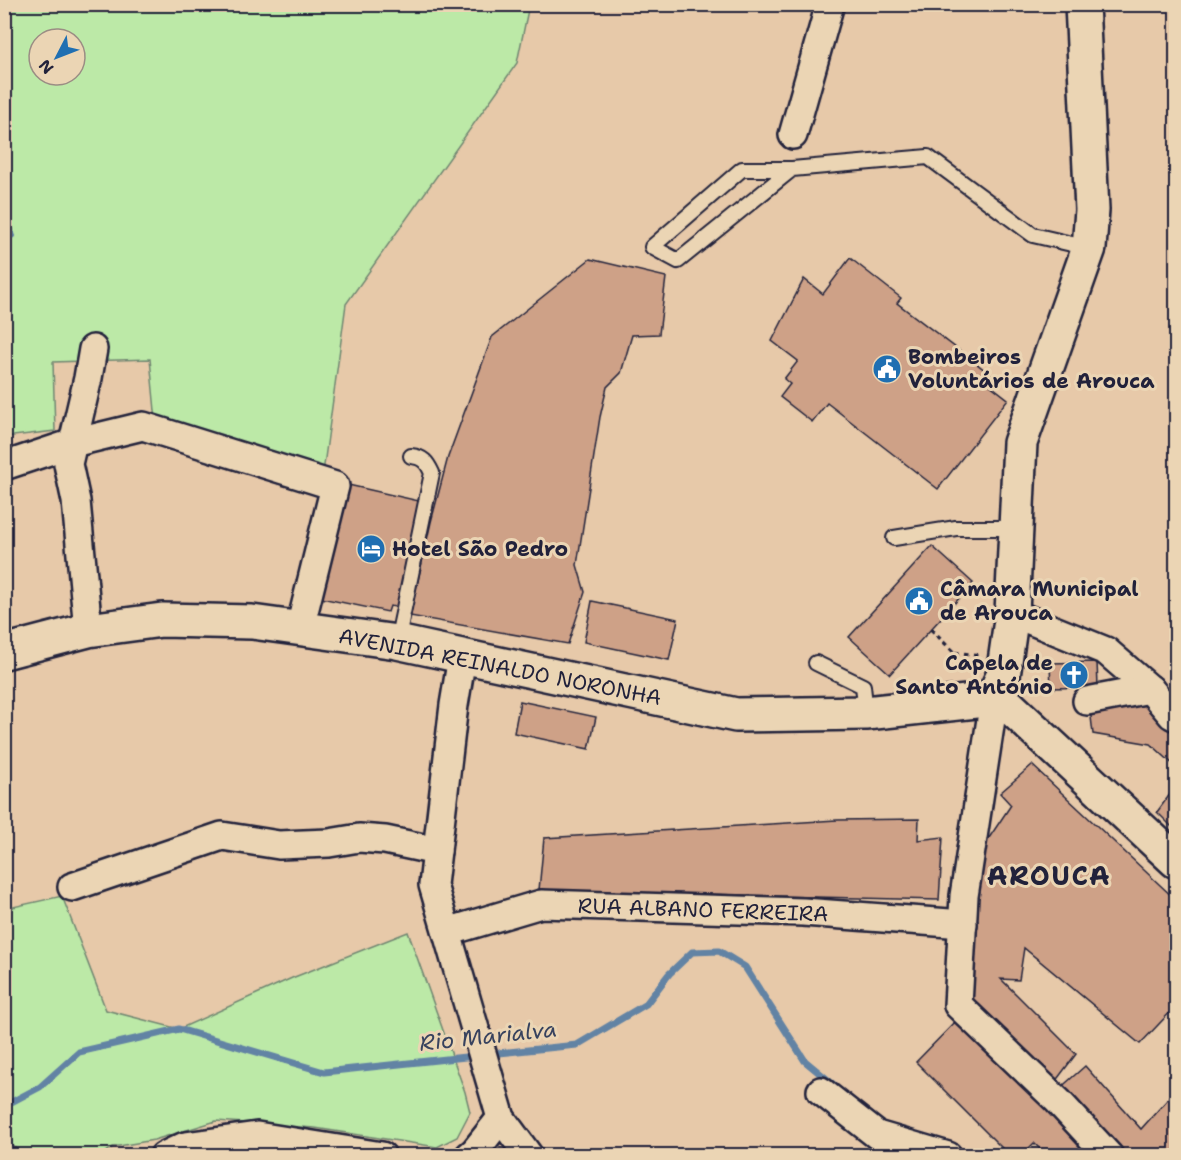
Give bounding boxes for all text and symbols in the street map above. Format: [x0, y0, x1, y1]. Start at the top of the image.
north arrow [27, 27, 87, 87]
text: N [34, 55, 58, 78]
place label: Bombeiros Voluntários de Arouca [908, 343, 1155, 395]
public building icon: Bombeiros Voluntários de Arouca [871, 353, 903, 385]
hotel icon: Hotel São Pedro [355, 533, 387, 565]
place label: Hotel São Pedro [392, 535, 568, 563]
place label: Câmara Municipal de Arouca [940, 575, 1138, 627]
public building icon: Câmara Municipal de Arouca [903, 585, 935, 617]
street label: AVENIDA REINALDO NORONHA [336, 622, 664, 712]
place label: Capela de Santo António [895, 649, 1053, 701]
church icon: Capela de Santo António [1058, 659, 1090, 691]
district label: AROUCA [987, 857, 1111, 894]
street label: RUA ALBANO FERREIRA [577, 892, 829, 928]
water label: Rio Marialva [418, 1014, 558, 1058]

